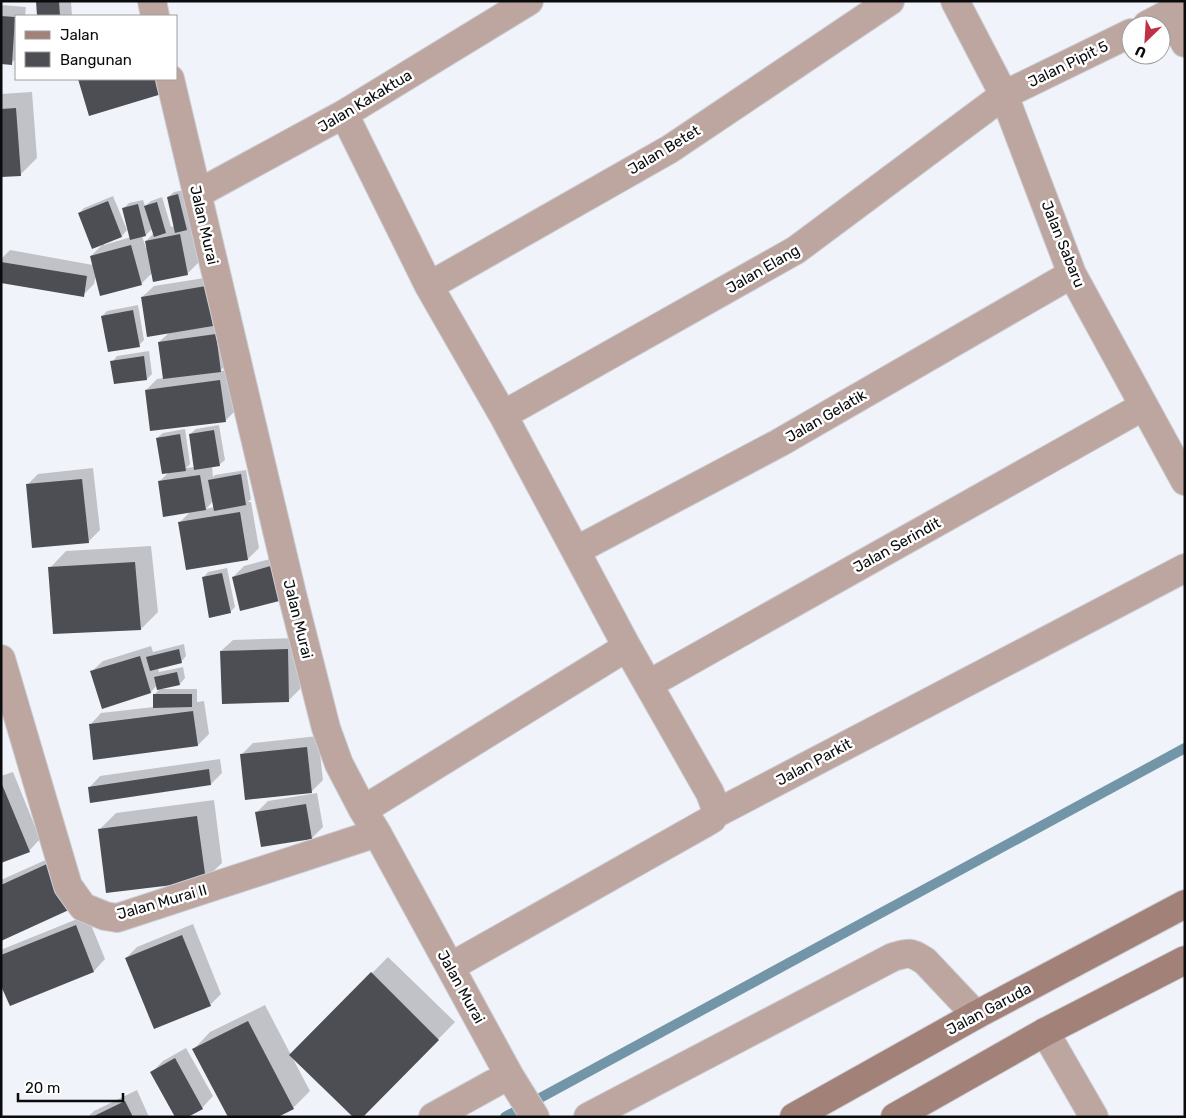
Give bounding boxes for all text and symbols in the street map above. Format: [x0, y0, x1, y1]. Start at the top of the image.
legend [15, 15, 178, 80]
north arrow [1121, 15, 1171, 65]
text: Jalan [60, 26, 99, 44]
street label: Jalan Pipit 5 [1025, 37, 1111, 91]
text: U [1133, 41, 1149, 61]
text: Bangunan [60, 51, 132, 69]
street label: Jalan Kakaktua [315, 66, 415, 136]
street label: Jalan Betet [625, 121, 703, 179]
street label: Jalan Murai [186, 184, 222, 266]
street label: Jalan Sabaru [1037, 198, 1089, 290]
street label: Jalan Elang [723, 241, 803, 297]
street label: Jalan Gelatik [782, 386, 870, 446]
street label: Jalan Serindit [850, 514, 944, 576]
street label: Jalan Murai [279, 578, 317, 660]
street label: Jalan Parkit [773, 734, 855, 789]
street label: Jalan Murai II [115, 881, 209, 923]
street label: Jalan Murai [434, 947, 488, 1027]
street label: Jalan Garuda [944, 979, 1034, 1039]
scale bar [18, 1070, 122, 1102]
text: 20 m [25, 1079, 60, 1097]

